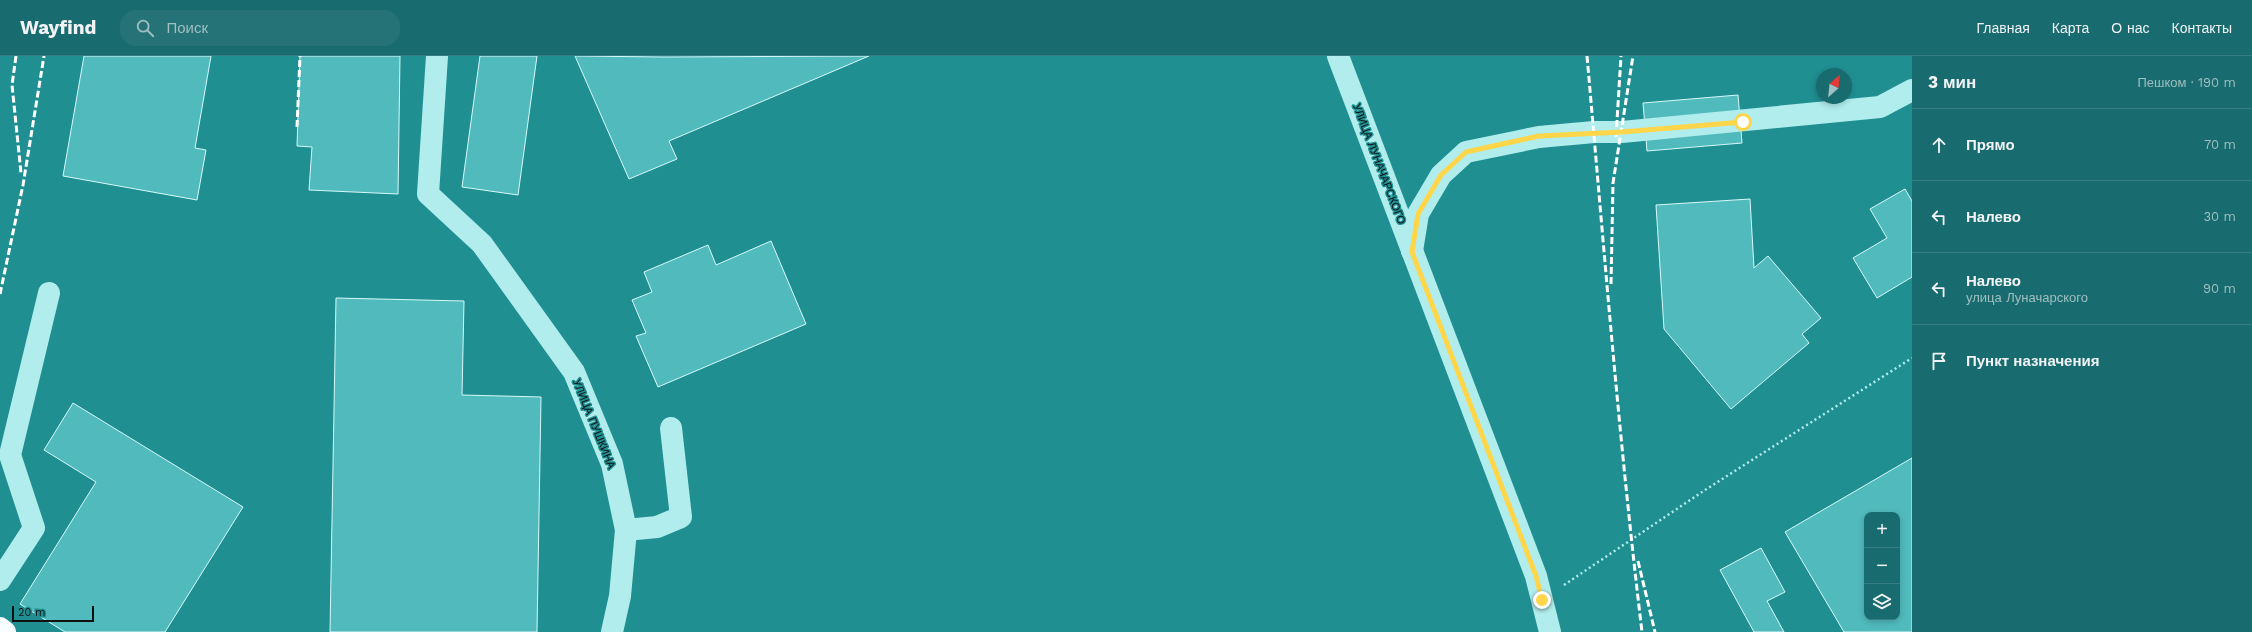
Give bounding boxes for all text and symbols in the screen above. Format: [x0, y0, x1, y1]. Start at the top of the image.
search box [120, 10, 400, 46]
text: Wayfind [20, 16, 96, 39]
icon: search [134, 17, 156, 39]
text: Поиск [166, 19, 208, 37]
text: Главная [1977, 20, 2030, 36]
text: Карта [2052, 20, 2089, 36]
text: О нас [2111, 20, 2150, 36]
text: Контакты [2172, 20, 2232, 36]
north arrow [1816, 68, 1852, 104]
text: 3 мин [1928, 72, 1976, 92]
text: Пешком · 190 m [2137, 75, 2236, 90]
street label: УЛИЦА ЛУНАЧАРСКОГО [1350, 102, 1408, 227]
route start [1734, 113, 1752, 131]
icon: ahead [1928, 134, 1950, 156]
text: Прямо [1966, 136, 2015, 154]
text: 70 m [2204, 137, 2236, 152]
icon: left [1928, 206, 1950, 228]
text: Налево [1966, 208, 2021, 226]
text: 30 m [2204, 209, 2236, 224]
text: Налево [1966, 272, 2021, 290]
icon: left [1928, 278, 1950, 300]
text: 90 m [2203, 281, 2236, 296]
text: улица Луначарского [1966, 290, 2088, 305]
icon: arrive [1928, 350, 1950, 372]
text: Пункт назначения [1966, 352, 2099, 370]
street label: УЛИЦА ПУШКИНА [570, 377, 618, 471]
map controls [1864, 512, 1900, 620]
button: + [1864, 512, 1900, 548]
button: − [1864, 548, 1900, 584]
button: layers [1864, 584, 1900, 620]
route end [1533, 591, 1551, 609]
scale bar [12, 604, 94, 623]
text: 20 m [18, 606, 46, 619]

